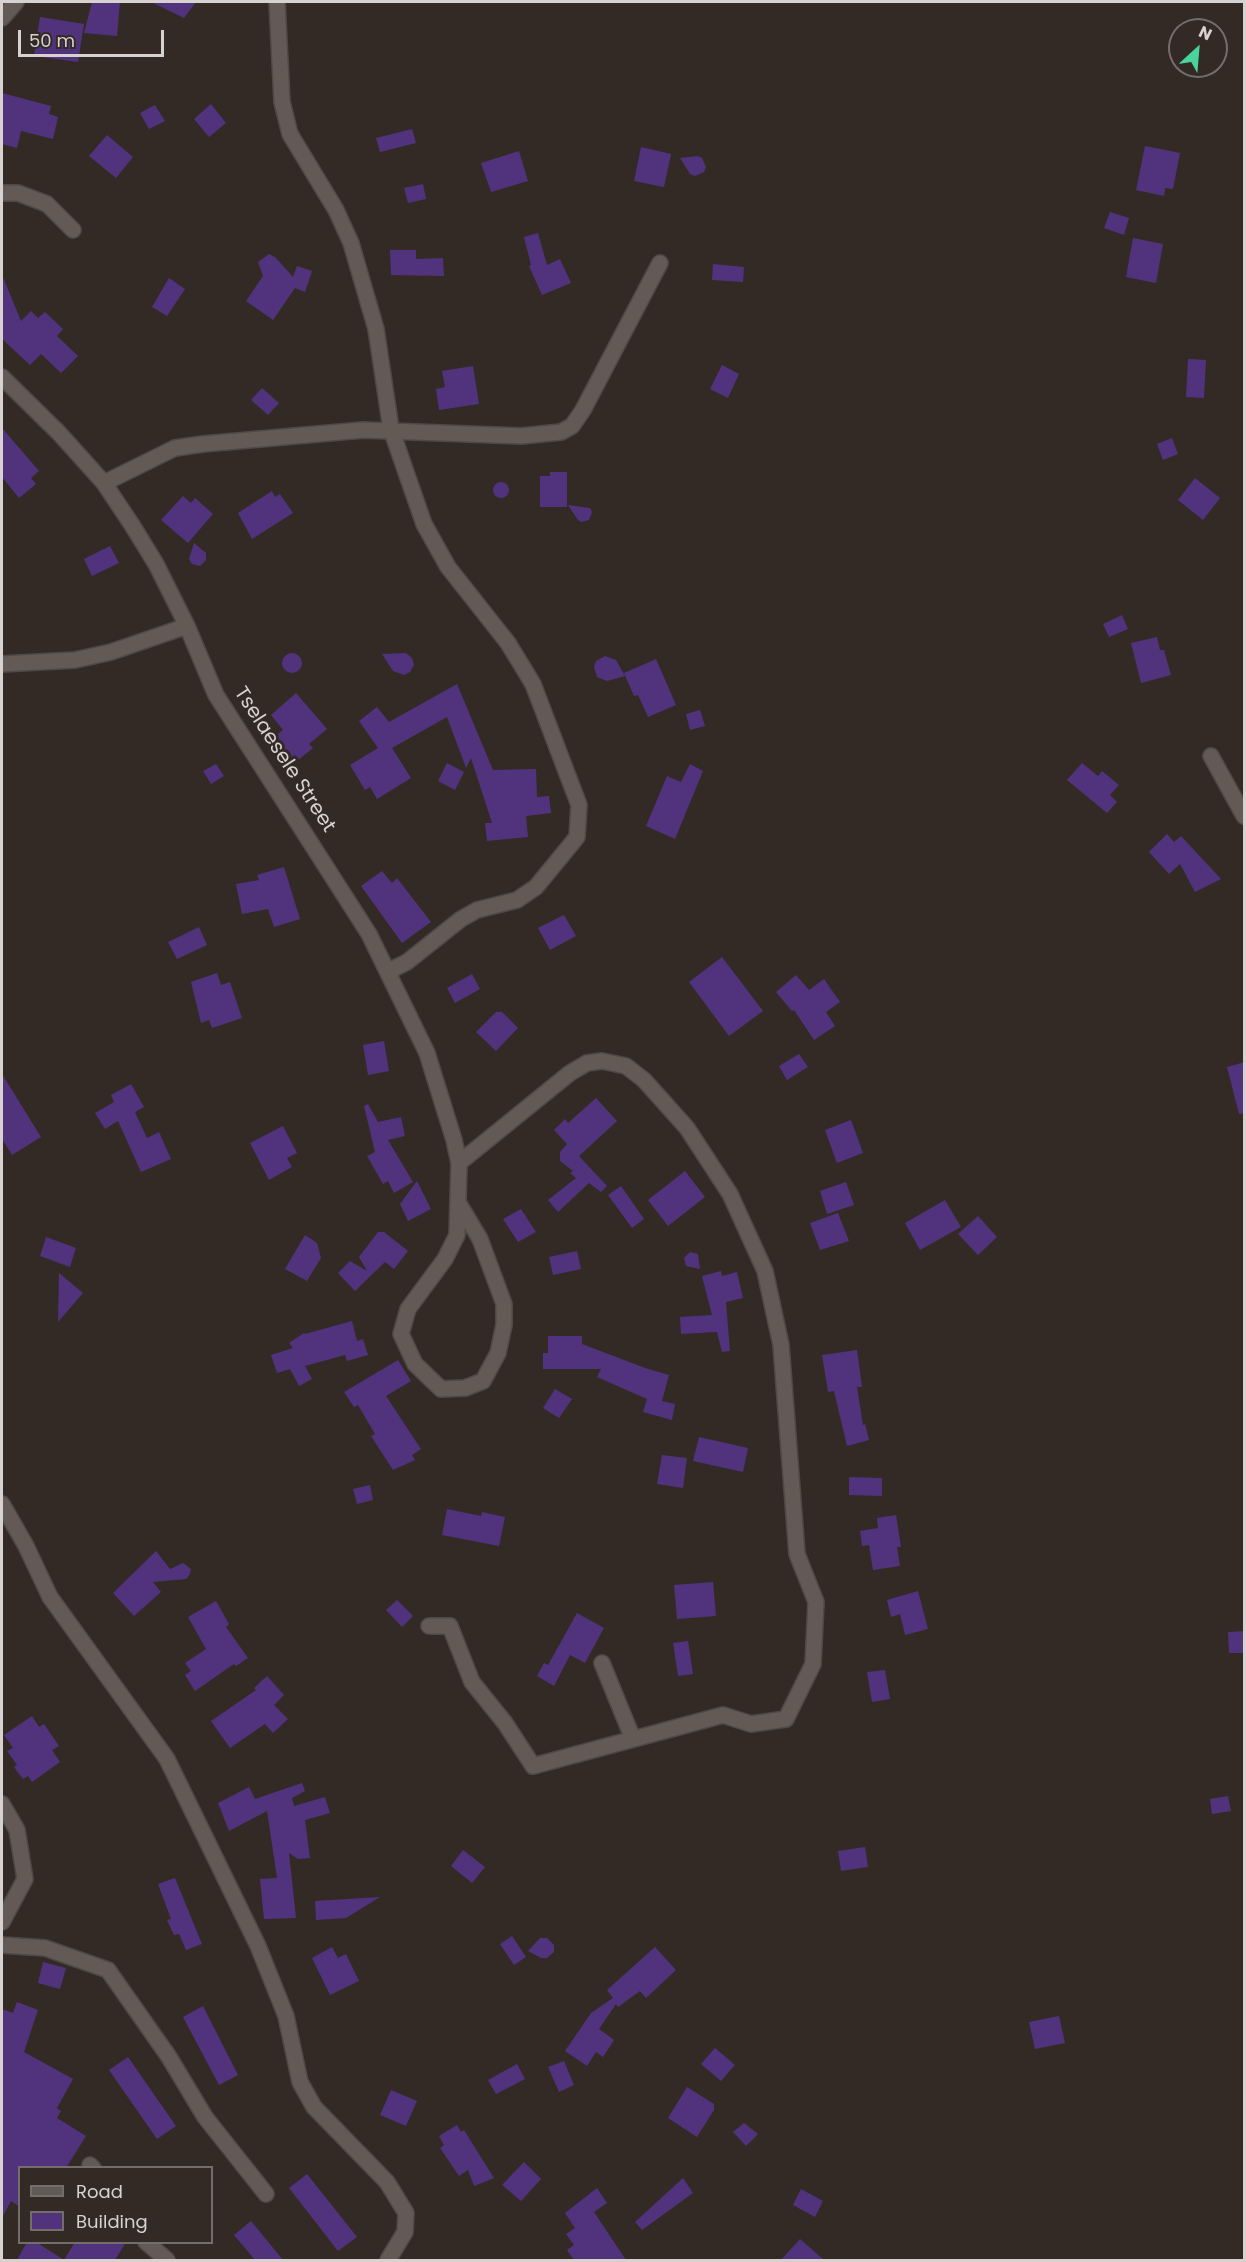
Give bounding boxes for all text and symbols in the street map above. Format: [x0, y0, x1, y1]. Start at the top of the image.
scale bar [21, 18, 166, 56]
north arrow [1168, 18, 1228, 78]
text: N [1195, 20, 1216, 46]
text: 50 m [29, 28, 75, 53]
street label: Tselaesele Street [228, 683, 340, 837]
legend [18, 2166, 213, 2244]
text: Road [76, 2179, 123, 2204]
text: Building [76, 2209, 148, 2234]

